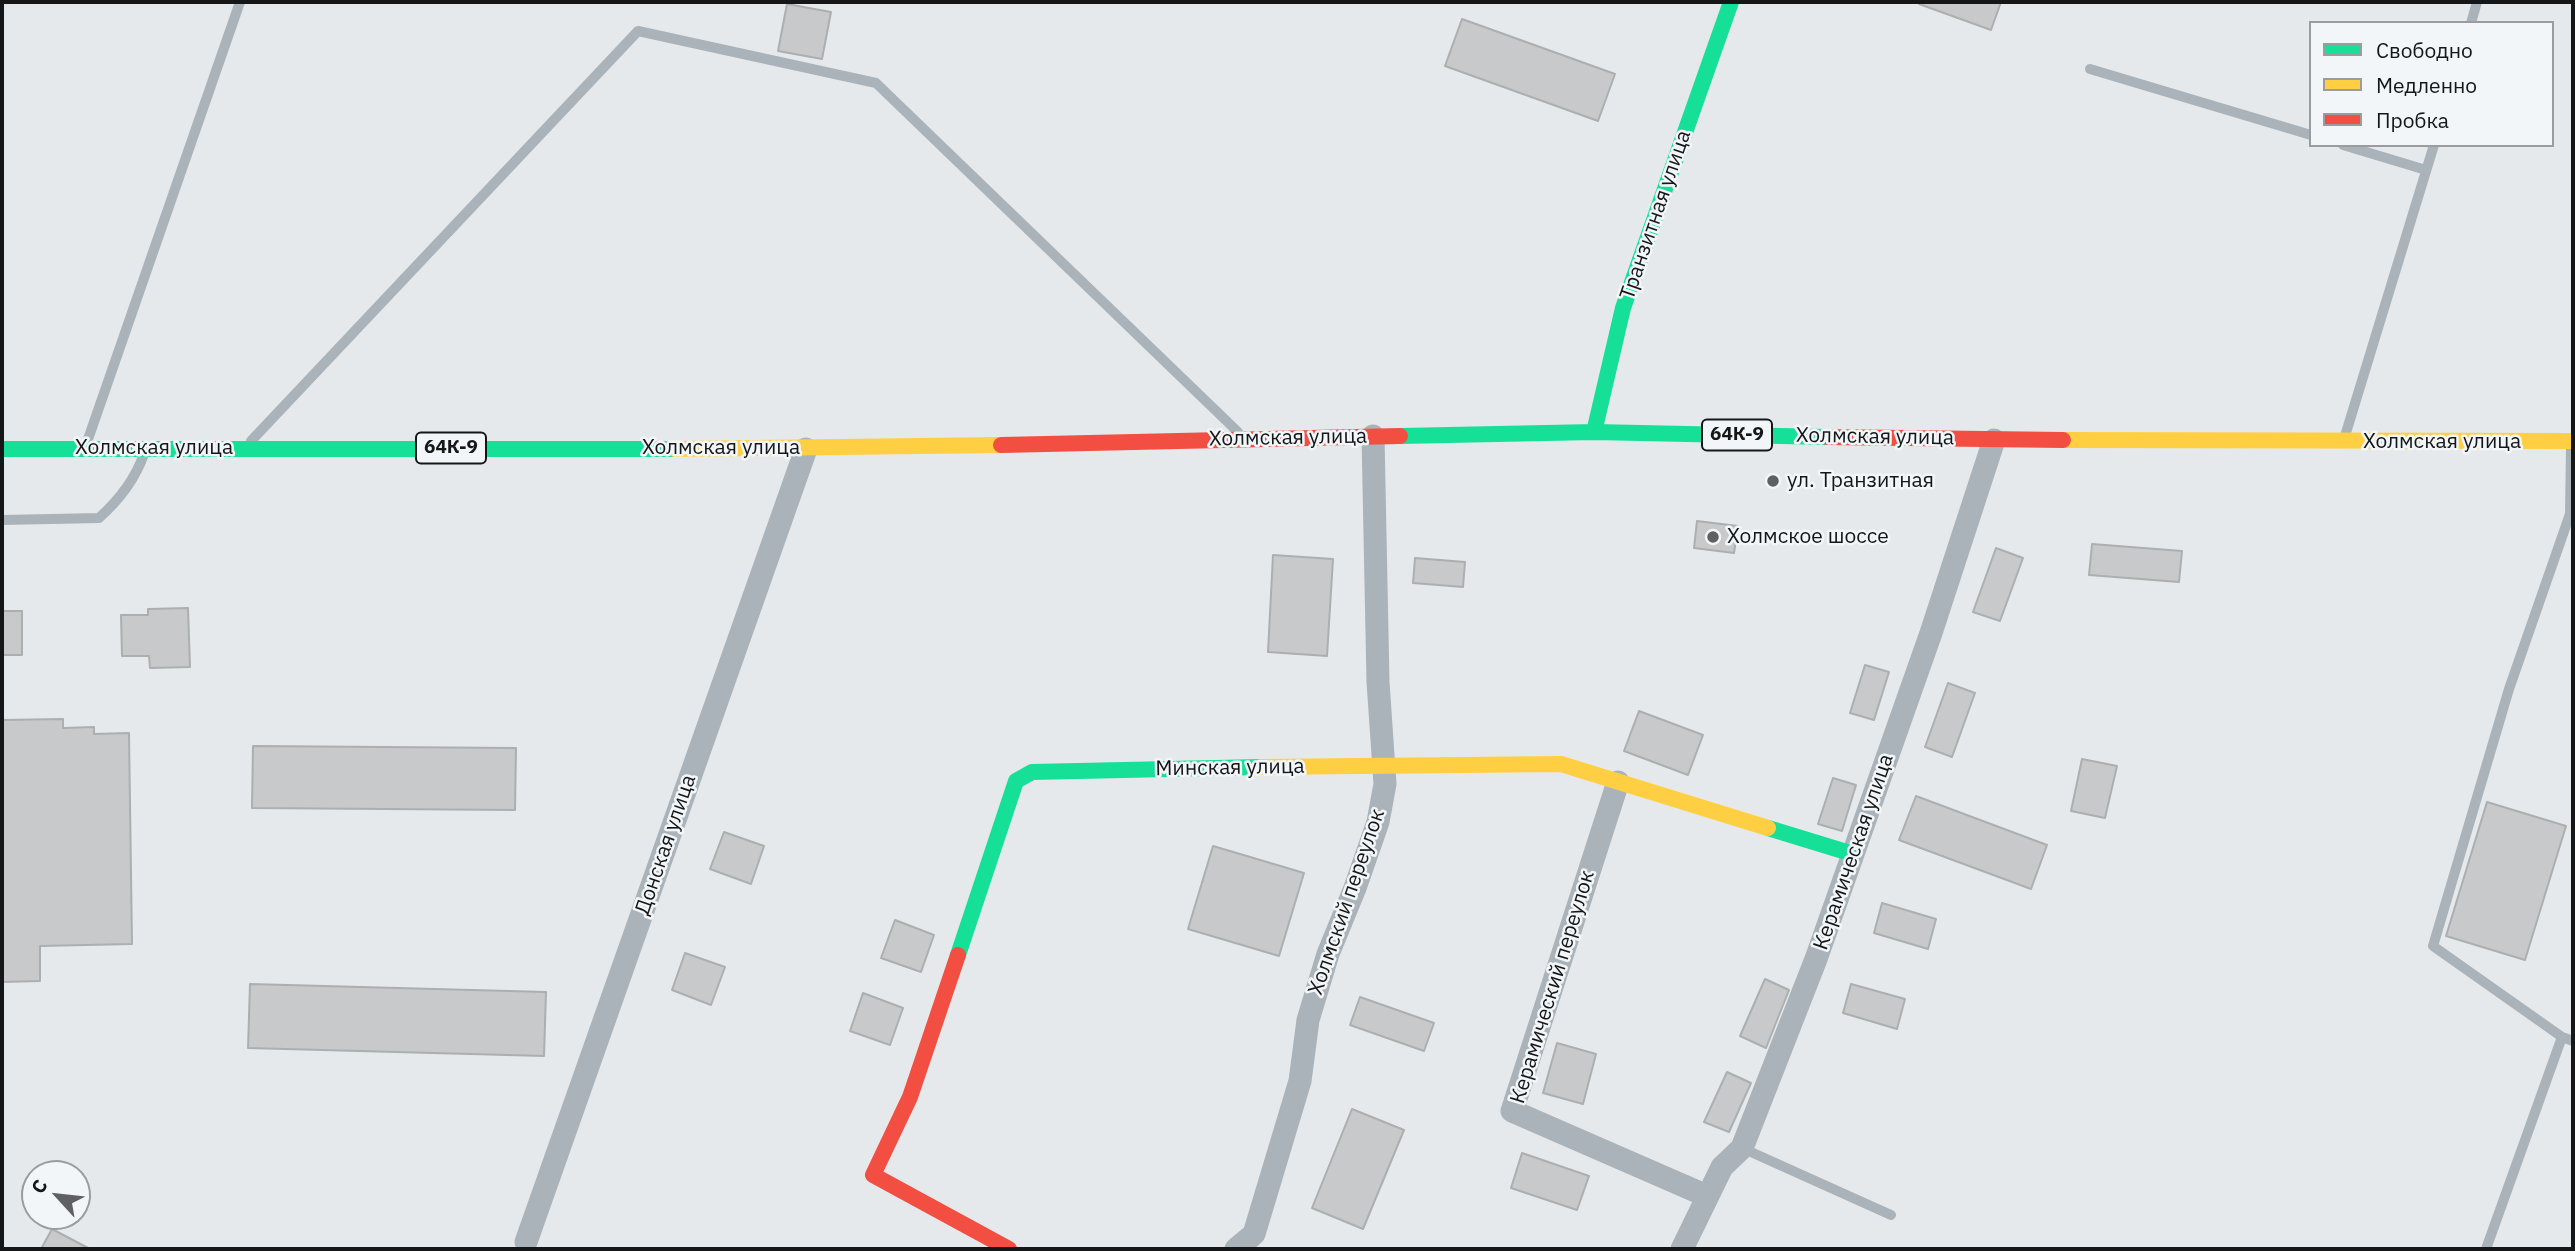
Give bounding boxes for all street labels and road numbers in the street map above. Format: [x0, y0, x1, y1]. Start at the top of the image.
street label: Транзитная улица [1615, 127, 1697, 303]
road number: 64К-9 [1702, 420, 1772, 450]
street label: Холмская улица [1796, 423, 1954, 451]
street label: Холмская улица [1209, 424, 1367, 452]
street label: Холмская улица [2363, 429, 2521, 455]
road number: 64К-9 [416, 432, 486, 463]
street label: Холмская улица [75, 435, 233, 461]
street label: Холмская улица [642, 435, 800, 461]
street label: Керамическая улица [1809, 751, 1899, 953]
street label: Минская улица [1155, 754, 1305, 782]
street label: Донская улица [630, 772, 702, 918]
street label: Холмский переулок [1303, 806, 1391, 998]
street label: Керамический переулок [1506, 867, 1600, 1107]

